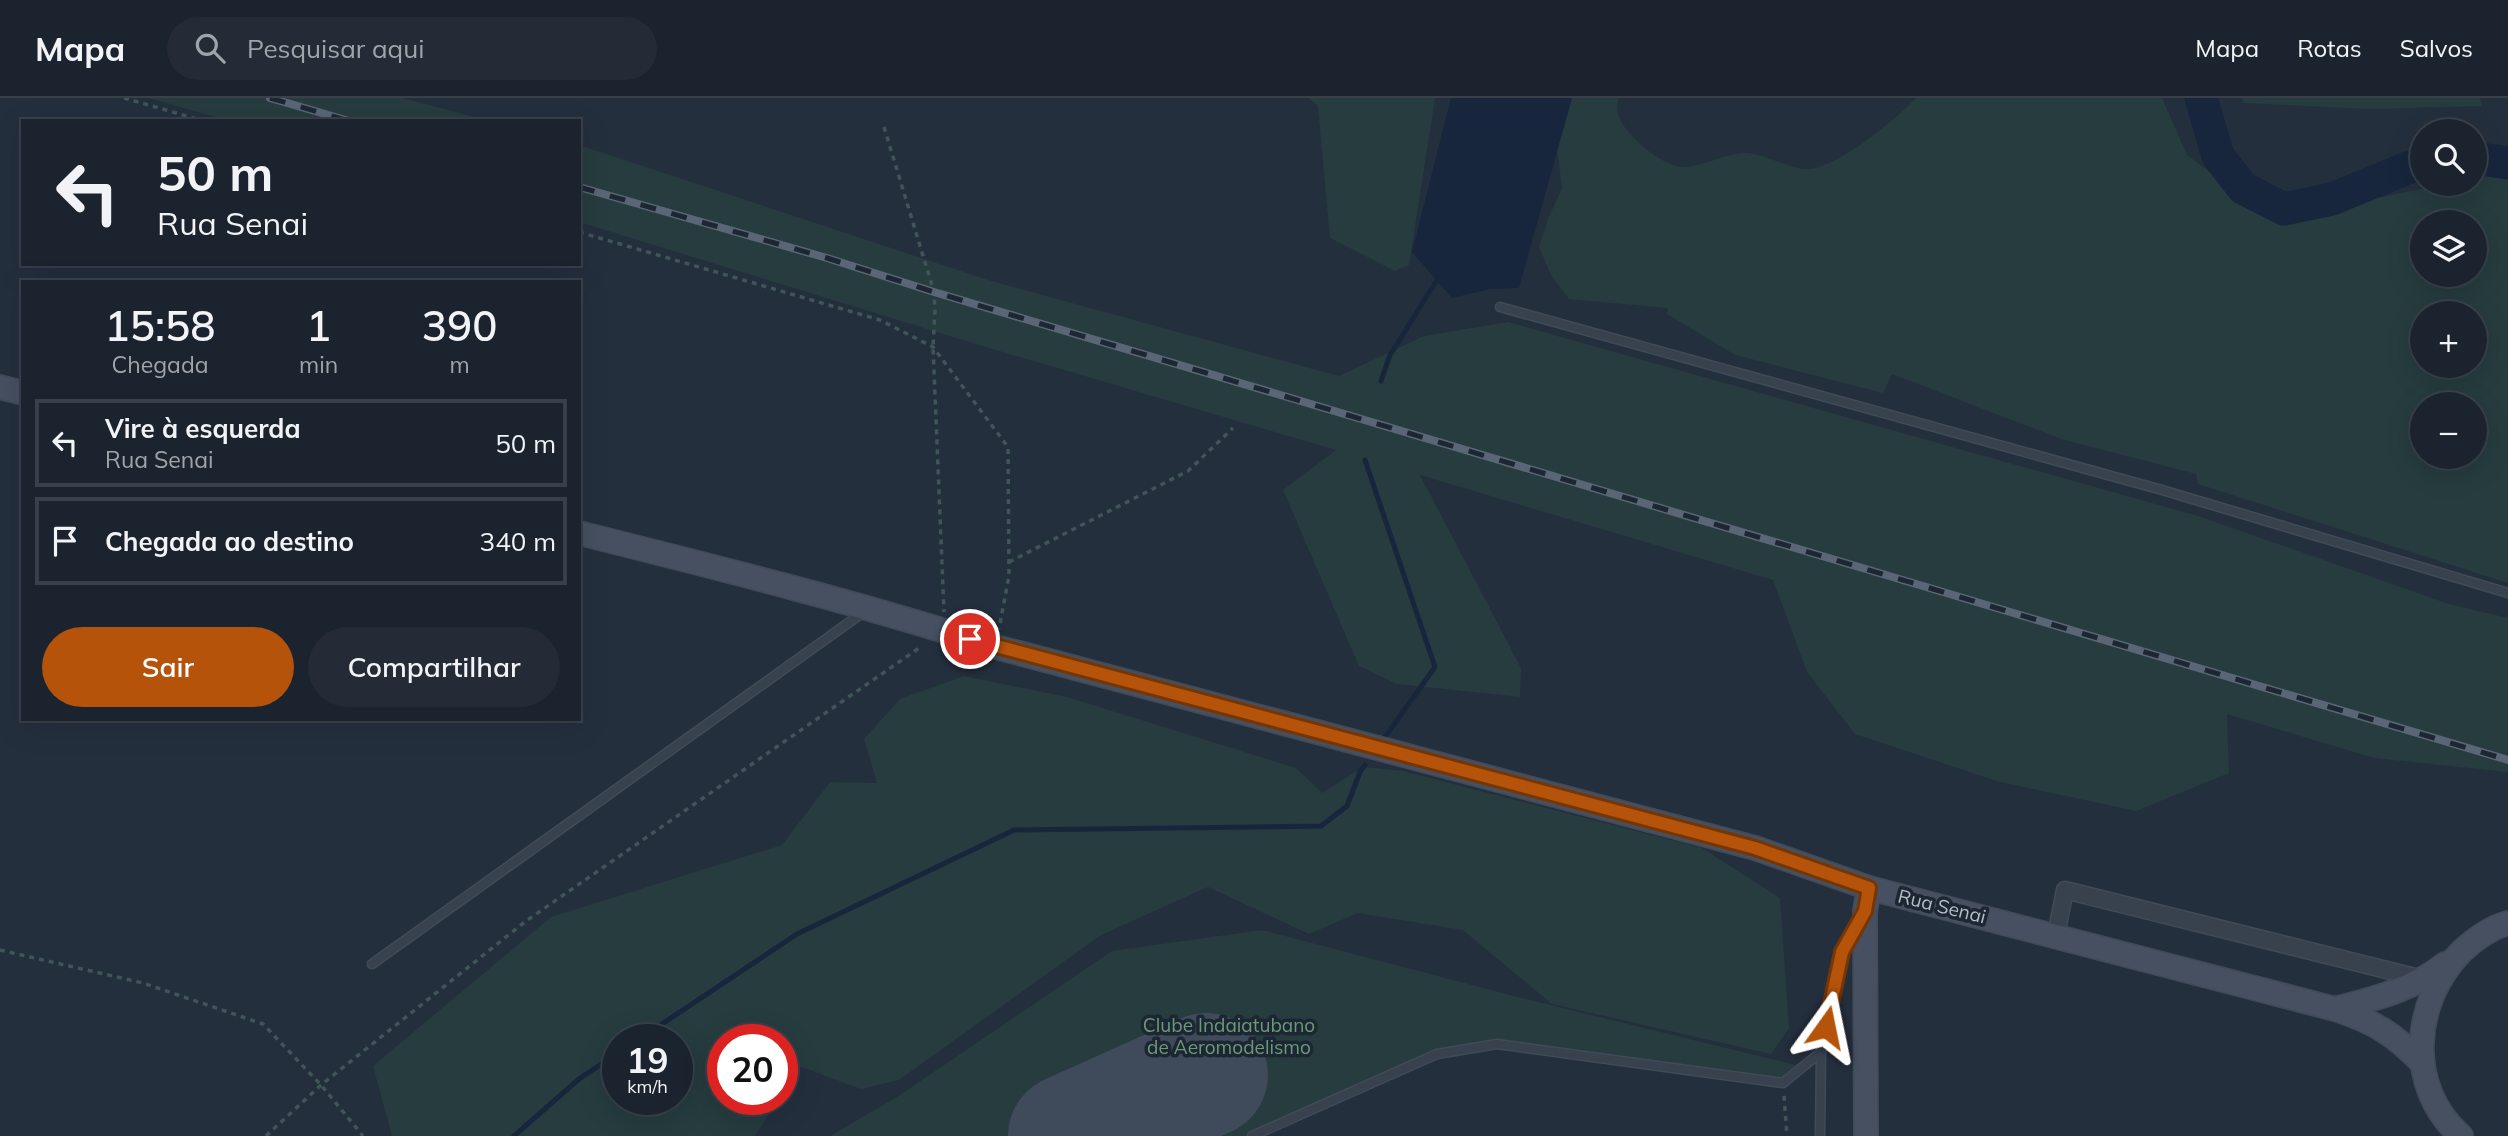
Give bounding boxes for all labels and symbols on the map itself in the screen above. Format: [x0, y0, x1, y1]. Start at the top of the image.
pin [940, 609, 1000, 669]
street label: Rua Senai [1896, 884, 1988, 928]
position arrow [1789, 990, 1863, 1064]
park label: Clube Indaiatubano de Aeromodelismo [1143, 1013, 1315, 1059]
speed limit sign: 20 [707, 1024, 798, 1115]

